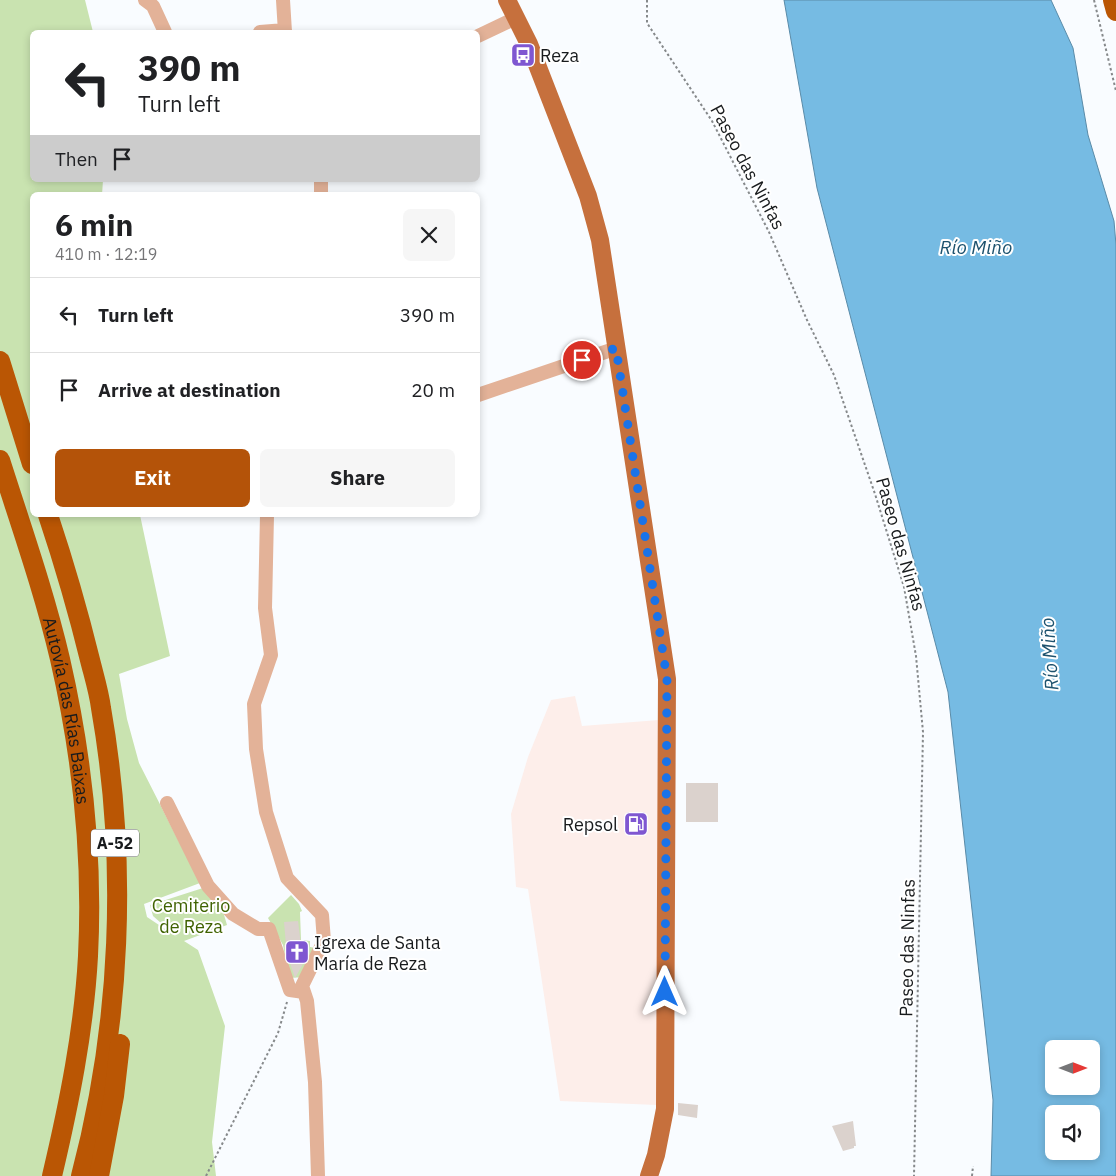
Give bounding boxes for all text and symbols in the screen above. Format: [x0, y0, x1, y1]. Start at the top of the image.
bus stop icon: Reza [510, 42, 536, 68]
place label: Reza [540, 44, 579, 67]
text: 390 m [138, 45, 241, 91]
icon: left [55, 50, 120, 115]
text: Turn left [138, 89, 221, 118]
street label: Paseo das Ninfas [705, 101, 791, 233]
icon: arrive [108, 145, 136, 173]
text: Then [55, 147, 98, 171]
text: 6 min [55, 205, 133, 244]
button: close [403, 209, 455, 261]
water label: Río Miño [940, 235, 1012, 259]
text: 410 m · 12:19 [55, 244, 157, 264]
icon: left [55, 301, 83, 329]
text: Turn left [98, 303, 174, 327]
text: 390 m [400, 303, 455, 327]
pin [561, 339, 603, 381]
icon: arrive [568, 346, 596, 374]
icon: arrive [55, 376, 83, 404]
text: Arrive at destination [98, 378, 281, 402]
text: 20 m [411, 378, 455, 402]
button: Exit [55, 449, 250, 507]
button: Share [260, 449, 455, 507]
street label: Paseo das Ninfas [871, 474, 931, 614]
street label: Autovía das Rías Baixas [38, 614, 95, 805]
water label: Río Miño [1034, 617, 1064, 691]
fuel station icon: Repsol [623, 811, 649, 837]
place label: Repsol [563, 813, 618, 836]
road number: A-52 [91, 830, 139, 856]
street label: Paseo das Ninfas [894, 879, 920, 1017]
park label: Cemiterio de Reza [152, 894, 230, 938]
place label: Igrexa de Santa María de Reza [314, 931, 441, 975]
church icon: Igrexa de Santa María de Reza [284, 939, 310, 965]
position arrow [638, 965, 690, 1017]
north arrow [1045, 1040, 1100, 1095]
map controls [1045, 1040, 1100, 1160]
button: sound [1045, 1105, 1100, 1160]

